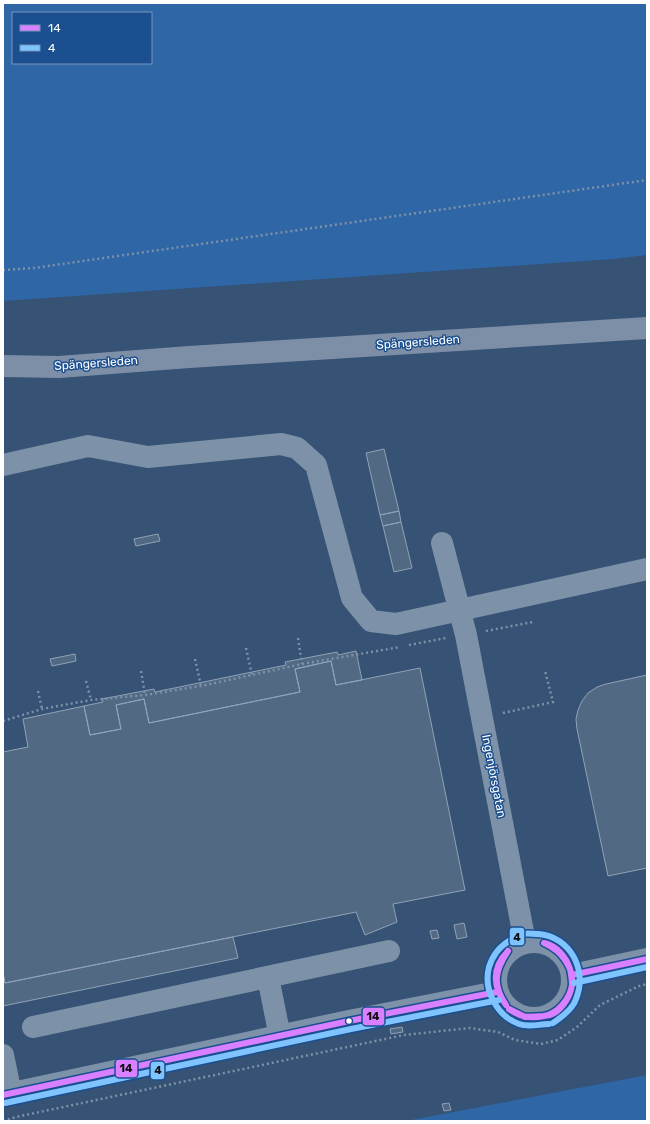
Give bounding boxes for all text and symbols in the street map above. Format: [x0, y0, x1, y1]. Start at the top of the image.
legend [12, 12, 152, 64]
text: 14 [48, 21, 61, 35]
text: 4 [48, 41, 56, 55]
street label: Spängersleden [376, 332, 460, 352]
street label: Spängersleden [54, 353, 138, 373]
street label: Ingenjörsgatan [479, 733, 509, 819]
line badge: 4 [509, 927, 525, 946]
text: 4 [513, 931, 521, 944]
line badge: 14 [362, 1007, 385, 1026]
text: 14 [367, 1010, 380, 1023]
unlabelled marker [344, 1016, 354, 1026]
line badge: 14 [115, 1059, 138, 1078]
line badge: 4 [150, 1061, 165, 1080]
text: 14 [120, 1062, 133, 1075]
text: 4 [154, 1064, 162, 1077]

